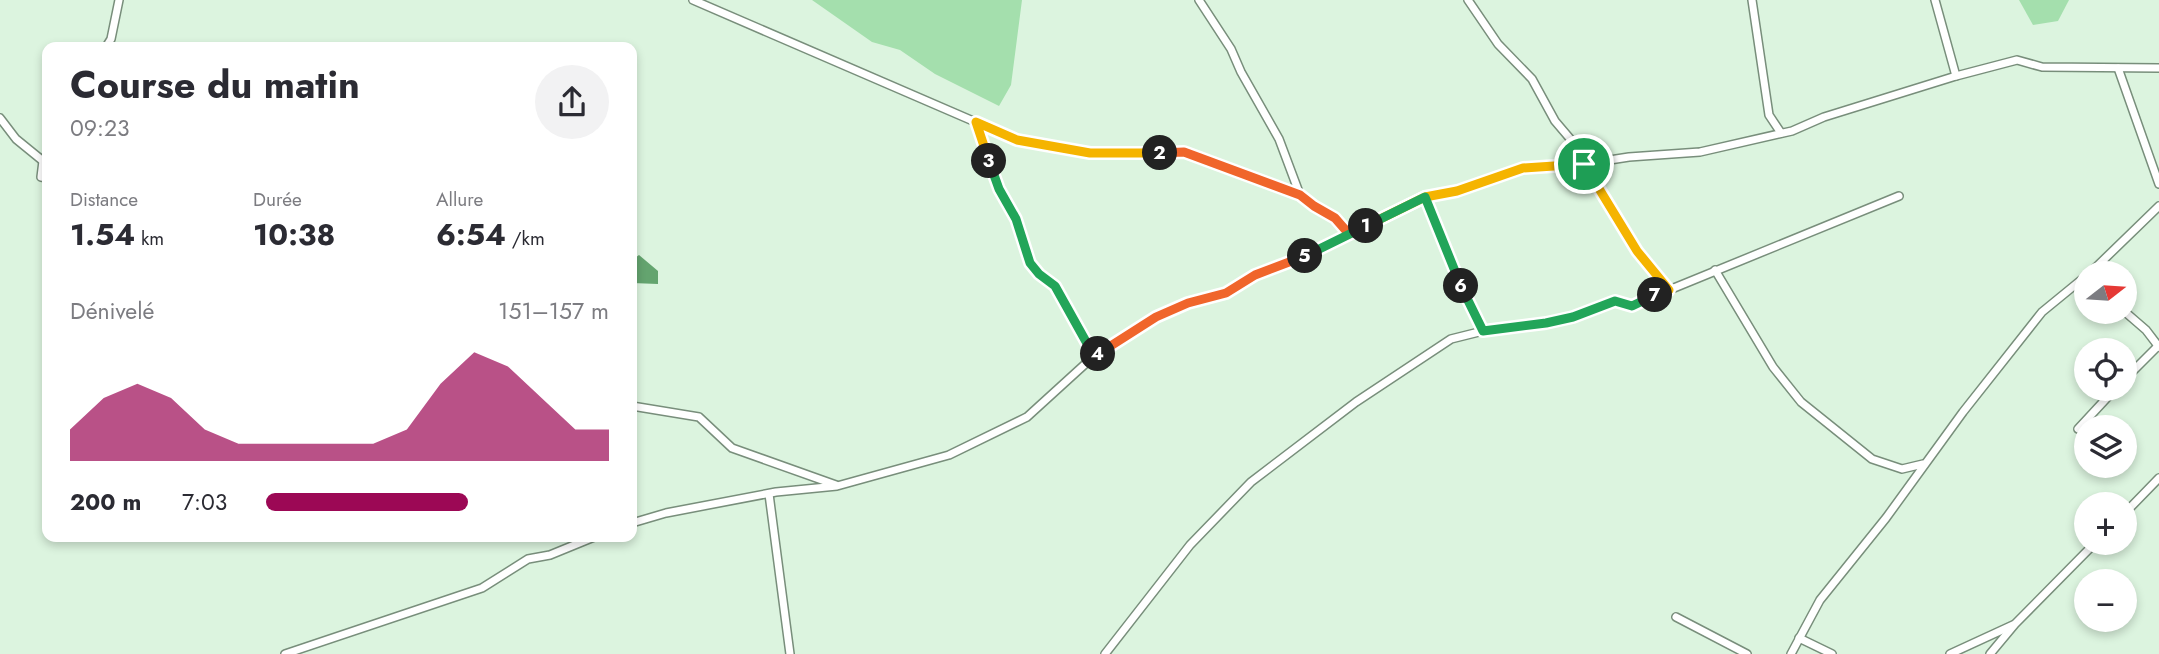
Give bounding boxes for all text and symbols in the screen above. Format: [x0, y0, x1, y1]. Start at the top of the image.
text: Course du matin [70, 57, 360, 112]
button: share [535, 65, 609, 139]
text: 09:23 [70, 111, 130, 145]
pin [1554, 134, 1614, 194]
pin: 2 [1142, 136, 1178, 170]
text: 2 [1153, 139, 1166, 166]
pin: 3 [972, 144, 1006, 178]
icon: arrive [1565, 145, 1603, 183]
text: 3 [983, 147, 994, 174]
text: Distance [70, 186, 138, 213]
text: Durée [253, 186, 302, 213]
text: Allure [436, 186, 483, 213]
pin: 1 [1348, 208, 1384, 244]
text: 1 [1361, 212, 1370, 239]
text: 1.54 [70, 213, 135, 256]
text: 10:38 [253, 213, 335, 256]
text: 6:54 [436, 213, 506, 256]
text: km [135, 225, 164, 252]
text: /km [506, 225, 545, 252]
pin: 5 [1288, 238, 1322, 274]
text: 5 [1298, 242, 1311, 269]
north arrow [2074, 261, 2137, 324]
map controls [2074, 261, 2137, 632]
pin: 6 [1444, 268, 1478, 304]
text: 6 [1454, 272, 1467, 299]
pin: 7 [1638, 278, 1672, 312]
text: 7 [1649, 281, 1660, 308]
text: Dénivelé [70, 294, 154, 328]
text: 151–157 m [498, 294, 609, 328]
pin: 4 [1080, 336, 1116, 372]
button: locate [2074, 338, 2137, 401]
text: 4 [1091, 340, 1104, 367]
button: layers [2074, 415, 2137, 478]
text: 200 m [70, 485, 141, 519]
text: 7:03 [182, 485, 227, 519]
button: + [2074, 492, 2137, 555]
button: − [2074, 569, 2137, 632]

